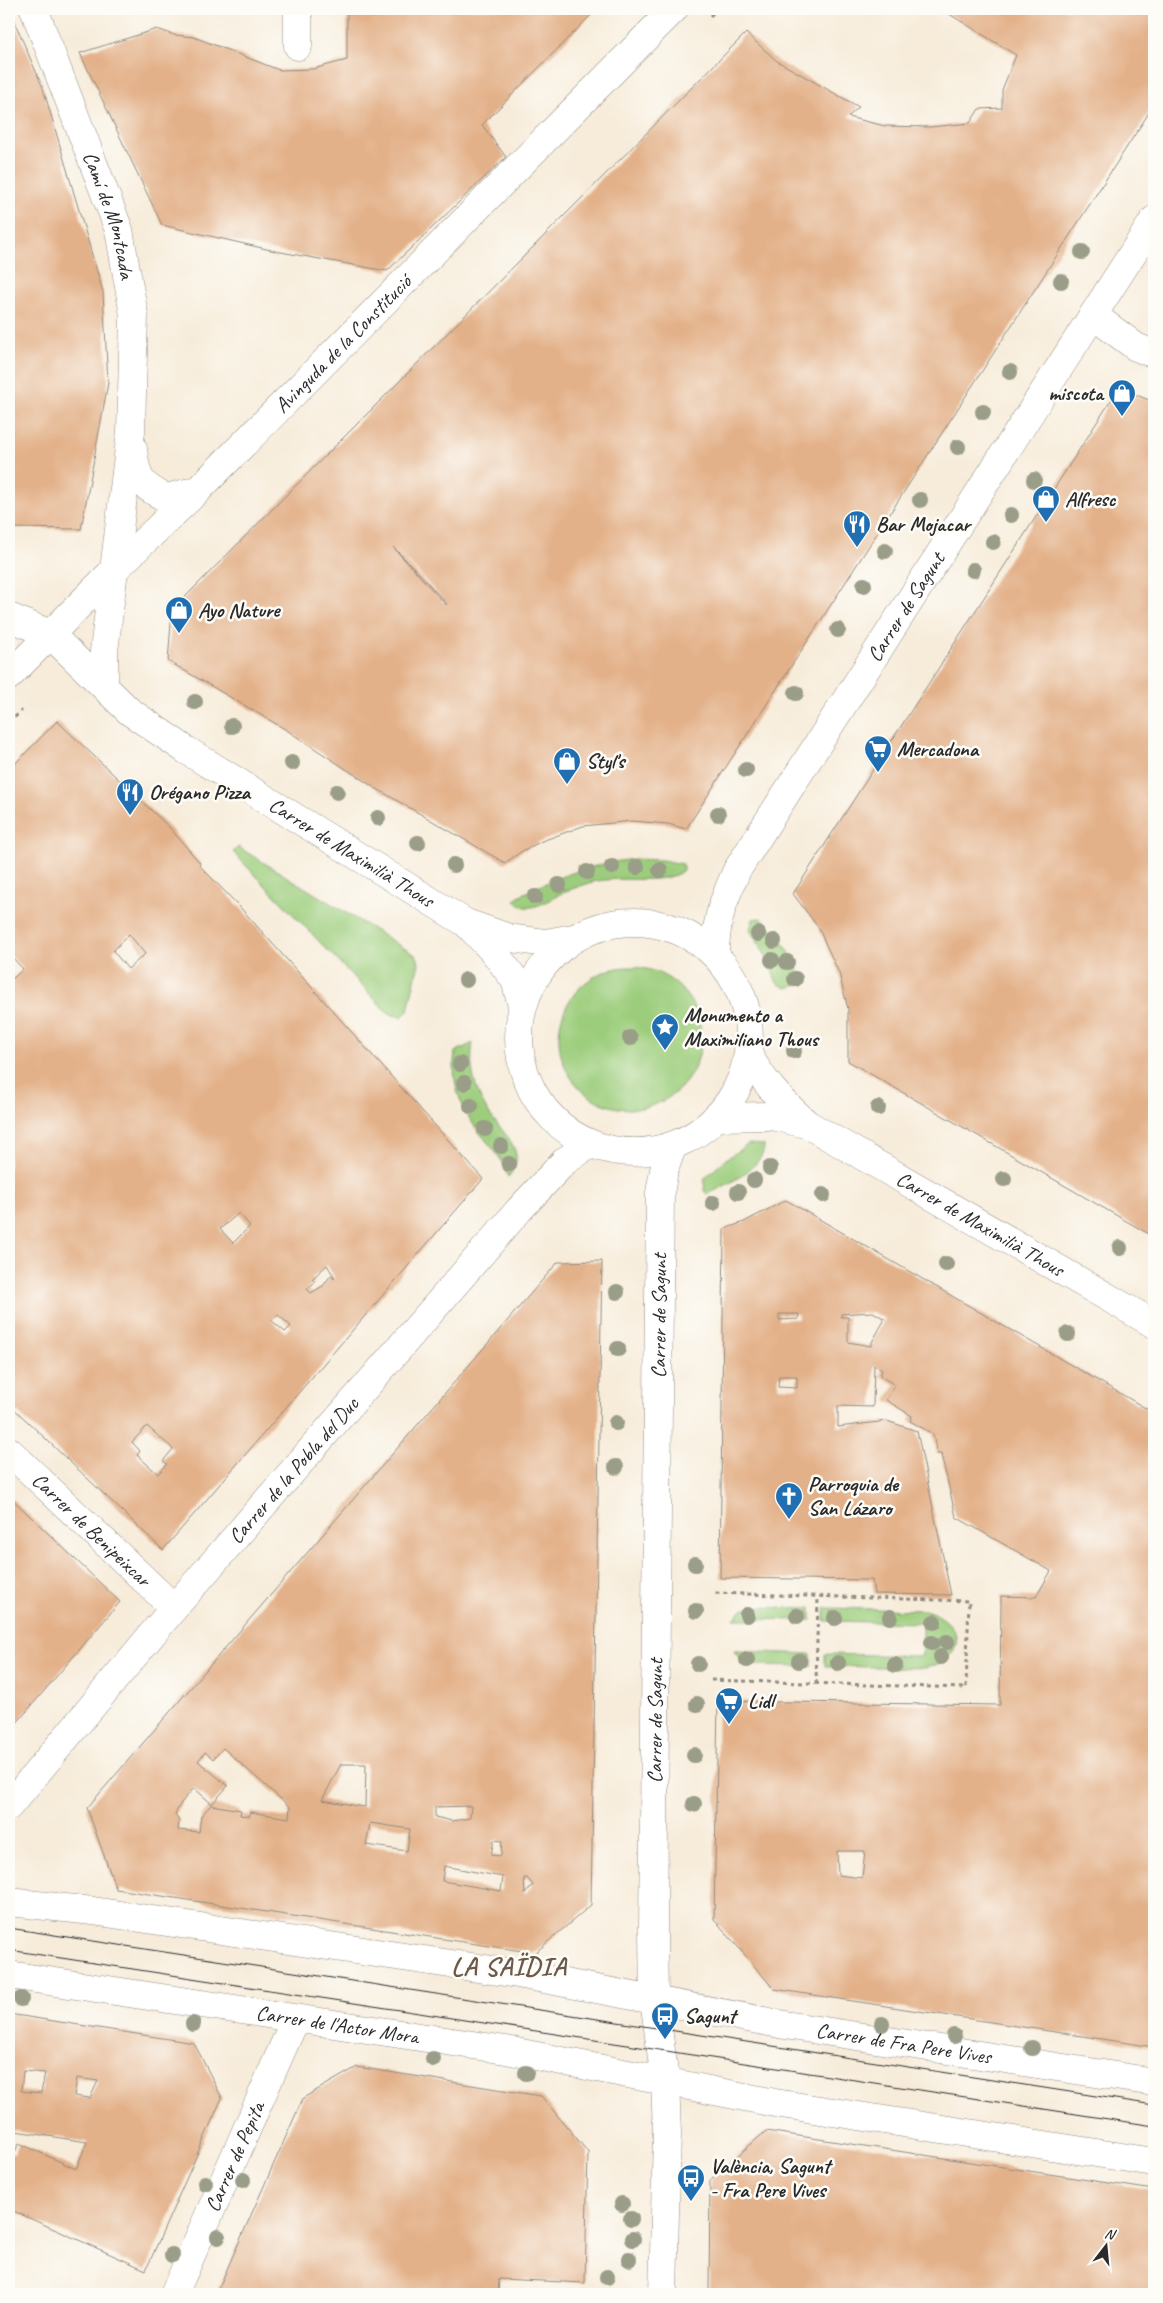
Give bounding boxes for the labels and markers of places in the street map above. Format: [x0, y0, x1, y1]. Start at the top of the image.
shop icon: miscota [1107, 378, 1137, 417]
place label: miscota [1048, 380, 1105, 406]
shop icon: Alfresc [1031, 484, 1061, 523]
place label: Alfresc [1065, 486, 1117, 512]
restaurant icon: Bar Mojacar [842, 509, 872, 548]
place label: Bar Mojacar [876, 511, 973, 537]
shop icon: Ayo Nature [164, 595, 194, 634]
place label: Ayo Nature [198, 597, 281, 623]
supermarket icon: Mercadona [863, 734, 893, 773]
place label: Mercadona [897, 736, 980, 762]
shop icon: Styl's [552, 746, 582, 785]
place label: Styl's [586, 748, 627, 775]
restaurant icon: Orégano Pizza [115, 777, 145, 816]
place label: Orégano Pizza [149, 779, 251, 805]
place label: Monumento a Maximiliano Thous [684, 1002, 820, 1052]
place icon: Monumento a Maximiliano Thous [650, 1012, 680, 1051]
place label: Parroquia de San Lázaro [808, 1471, 900, 1521]
church icon: Parroquia de San Lázaro [774, 1481, 804, 1520]
supermarket icon: Lidl [714, 1686, 744, 1725]
place label: Lidl [748, 1688, 778, 1714]
bus stop icon: Sagunt [650, 2001, 680, 2040]
place label: Sagunt [684, 2003, 739, 2029]
place label: València, Sagunt - Fra Pere Vives [710, 2153, 833, 2203]
bus stop icon: València, Sagunt - Fra Pere Vives [676, 2163, 706, 2202]

